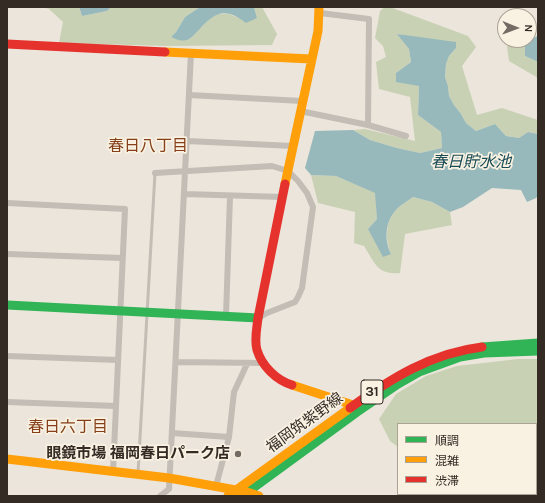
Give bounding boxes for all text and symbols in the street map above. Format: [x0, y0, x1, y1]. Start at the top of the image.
north arrow [497, 8, 537, 48]
text: N [522, 24, 535, 32]
district label: 春日八丁目 [108, 136, 188, 156]
water label: 春日貯水池 [431, 152, 511, 172]
road number: 31 [361, 380, 383, 404]
street label: 福岡筑紫野線 [263, 389, 347, 457]
district label: 春日六丁目 [28, 417, 108, 437]
legend [397, 423, 537, 495]
text: 順調 [435, 434, 459, 448]
place label: 眼鏡市場 福岡春日パーク店 [46, 445, 230, 463]
marker: 眼鏡市場 福岡春日パーク店 [233, 449, 243, 459]
text: 混雑 [435, 454, 459, 468]
text: 渋滞 [435, 474, 459, 488]

